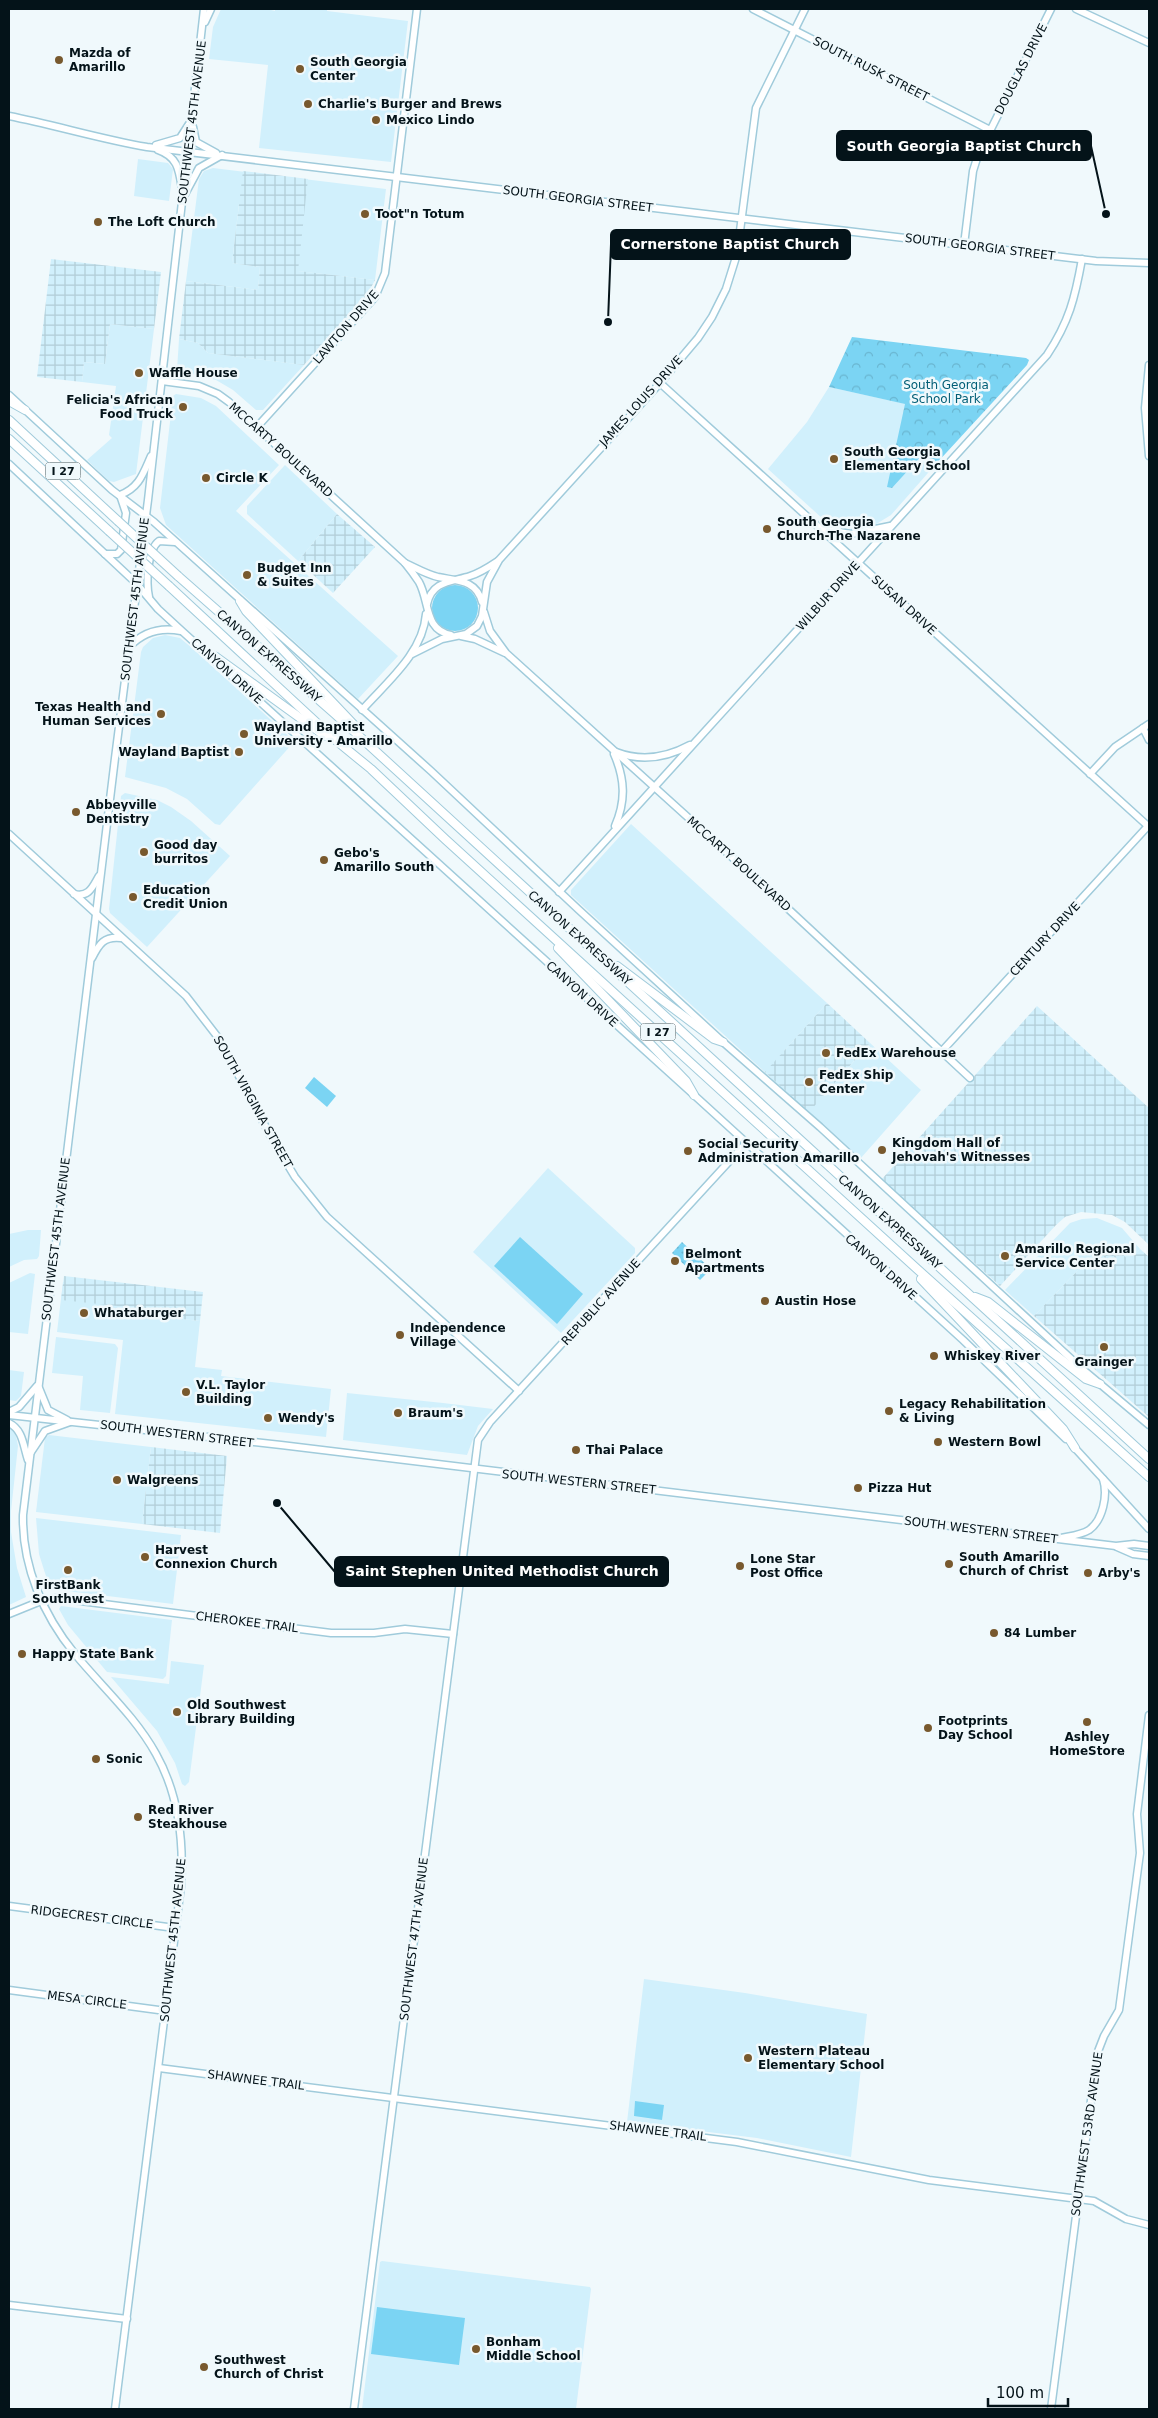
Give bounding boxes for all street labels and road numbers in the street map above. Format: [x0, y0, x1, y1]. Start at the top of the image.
street label: DOUGLAS DRIVE [992, 21, 1050, 117]
street label: SOUTH RUSK STREET [811, 34, 932, 105]
street label: SOUTHWEST 45TH AVENUE [175, 40, 209, 204]
street label: SOUTH GEORGIA STREET [502, 183, 655, 215]
street label: SOUTH GEORGIA STREET [904, 231, 1057, 263]
street label: LAWTON DRIVE [310, 287, 382, 367]
street label: JAMES LOUIS DRIVE [596, 353, 685, 450]
street label: MCCARTY BOULEVARD [226, 400, 336, 500]
road number: I 27 [46, 462, 80, 480]
street label: SOUTHWEST 45TH AVENUE [118, 517, 152, 681]
street label: WILBUR DRIVE [793, 559, 863, 633]
street label: SUSAN DRIVE [869, 572, 939, 638]
street label: CANYON EXPRESSWAY [214, 607, 325, 706]
street label: CANYON DRIVE [188, 635, 266, 707]
street label: MCCARTY BOULEVARD [684, 814, 794, 914]
street label: CANYON EXPRESSWAY [525, 888, 635, 989]
street label: CENTURY DRIVE [1007, 899, 1083, 979]
street label: CANYON DRIVE [543, 958, 621, 1030]
road number: I 27 [640, 1024, 676, 1040]
street label: SOUTH VIRGINIA STREET [211, 1033, 296, 1171]
street label: SOUTHWEST 45TH AVENUE [39, 1157, 73, 1321]
street label: CANYON EXPRESSWAY [835, 1172, 945, 1273]
street label: CANYON DRIVE [842, 1231, 920, 1303]
street label: REPUBLIC AVENUE [559, 1256, 643, 1348]
street label: SOUTH WESTERN STREET [99, 1418, 255, 1450]
street label: SOUTH WESTERN STREET [501, 1467, 657, 1497]
street label: SOUTH WESTERN STREET [903, 1514, 1059, 1546]
street label: CHEROKEE TRAIL [195, 1609, 299, 1635]
street label: SOUTHWEST 47TH AVENUE [397, 1857, 431, 2021]
street label: SOUTHWEST 45TH AVENUE [157, 1858, 189, 2022]
street label: RIDGECREST CIRCLE [30, 1903, 154, 1931]
street label: MESA CIRCLE [46, 1988, 128, 2012]
street label: SOUTHWEST 53RD AVENUE [1069, 2051, 1105, 2217]
street label: SHAWNEE TRAIL [207, 2067, 306, 2093]
street label: SHAWNEE TRAIL [609, 2118, 708, 2144]

